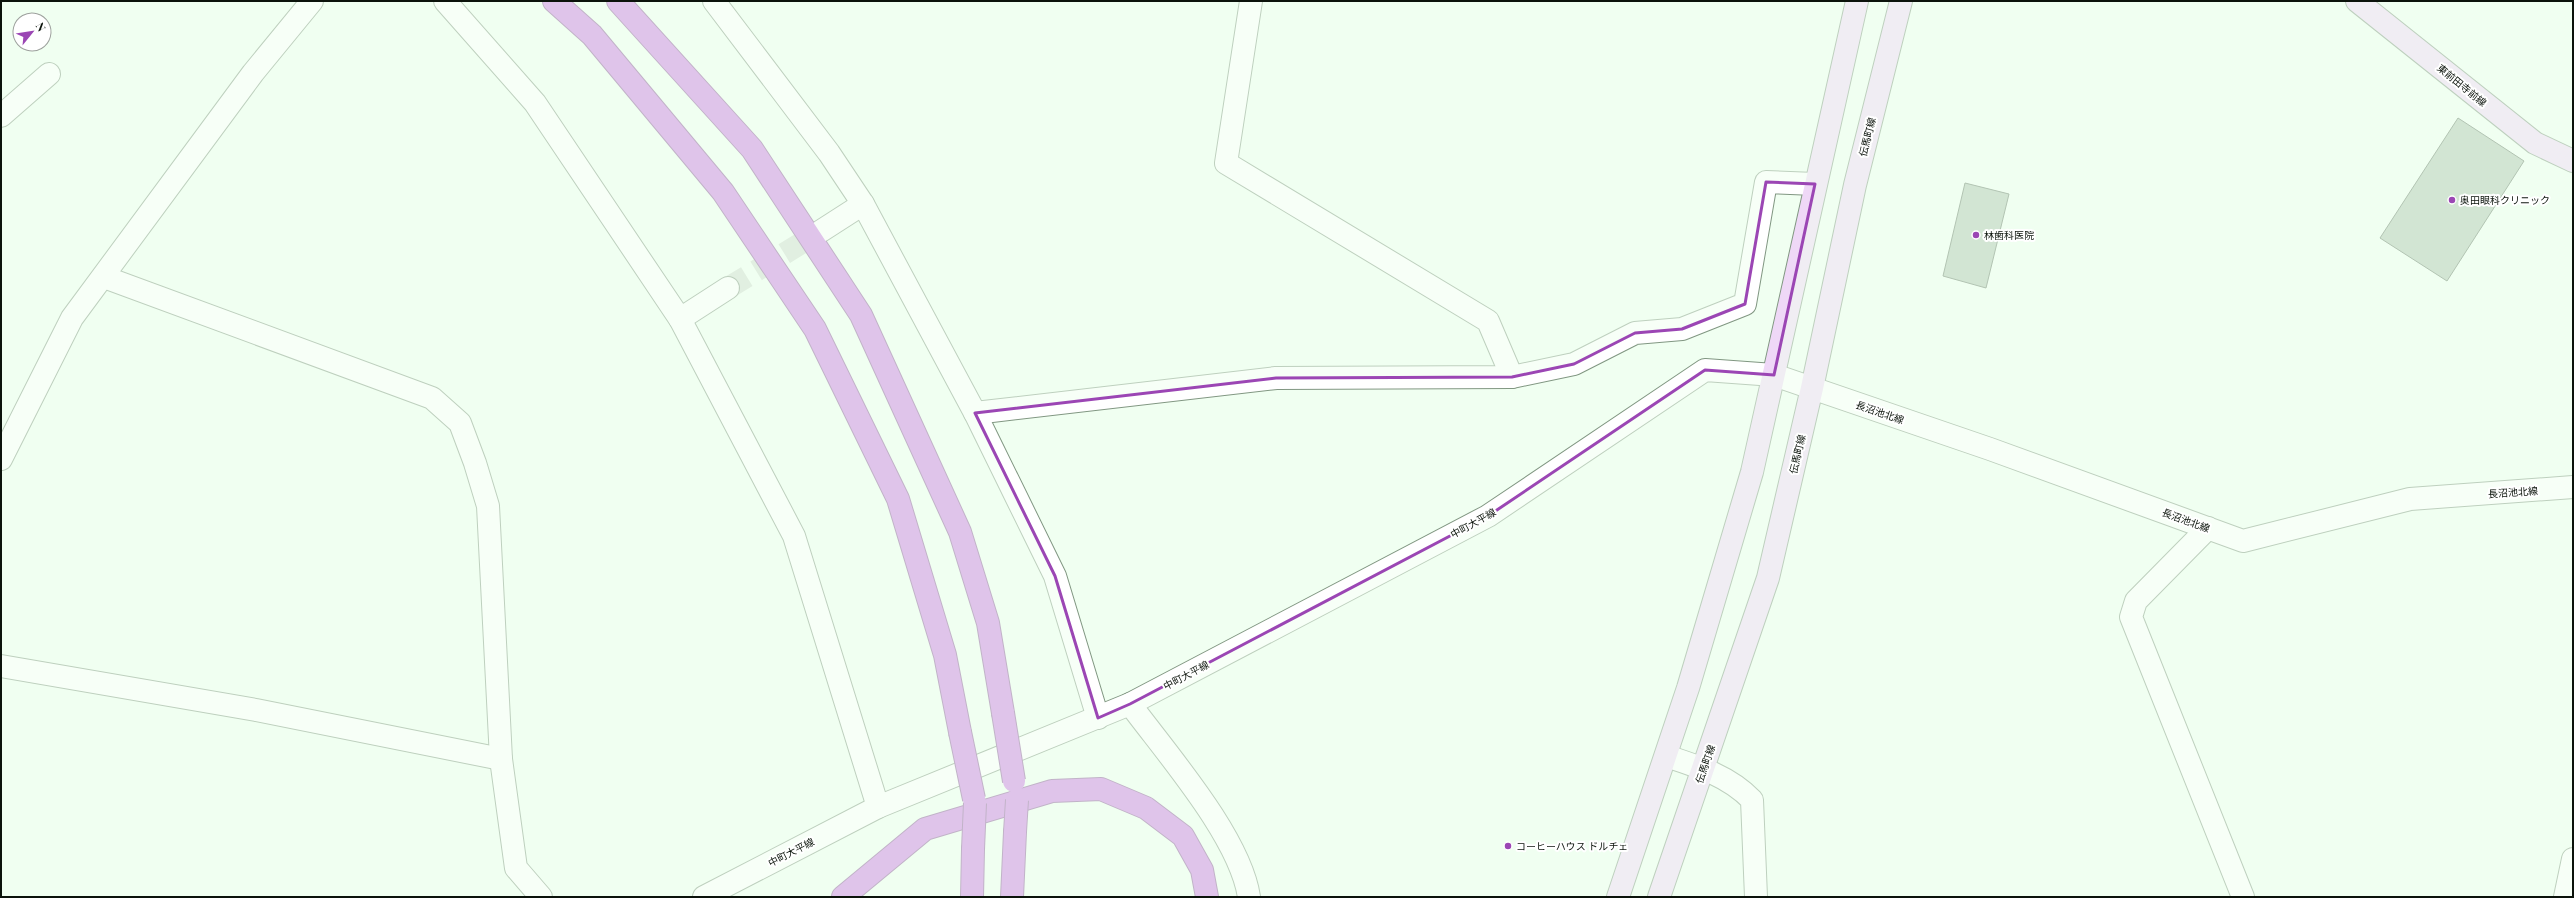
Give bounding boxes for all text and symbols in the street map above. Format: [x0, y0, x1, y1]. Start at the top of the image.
north arrow [12, 12, 52, 52]
text: N [33, 20, 50, 34]
street label: 東前田寺前線 [2434, 61, 2490, 109]
street label: 伝馬町線 [1855, 116, 1879, 158]
place label: 奥田眼科クリニック [2460, 193, 2550, 207]
marker: 奥田眼科クリニック [2447, 195, 2457, 205]
place label: 林歯科医院 [1984, 228, 2034, 242]
marker: 林歯科医院 [1971, 230, 1981, 240]
street label: 長沼池北線 [1854, 397, 1906, 427]
street label: 伝馬町線 [1786, 433, 1808, 475]
street label: 長沼池北線 [2488, 483, 2538, 501]
street label: 中町大平線 [1448, 505, 1498, 541]
street label: 長沼池北線 [2160, 505, 2212, 535]
street label: 中町大平線 [1161, 657, 1211, 693]
street label: 伝馬町線 [1692, 743, 1718, 785]
street label: 中町大平線 [766, 834, 816, 870]
place label: コーヒーハウス ドルチェ [1516, 839, 1628, 853]
marker: コーヒーハウス ドルチェ [1503, 841, 1513, 851]

